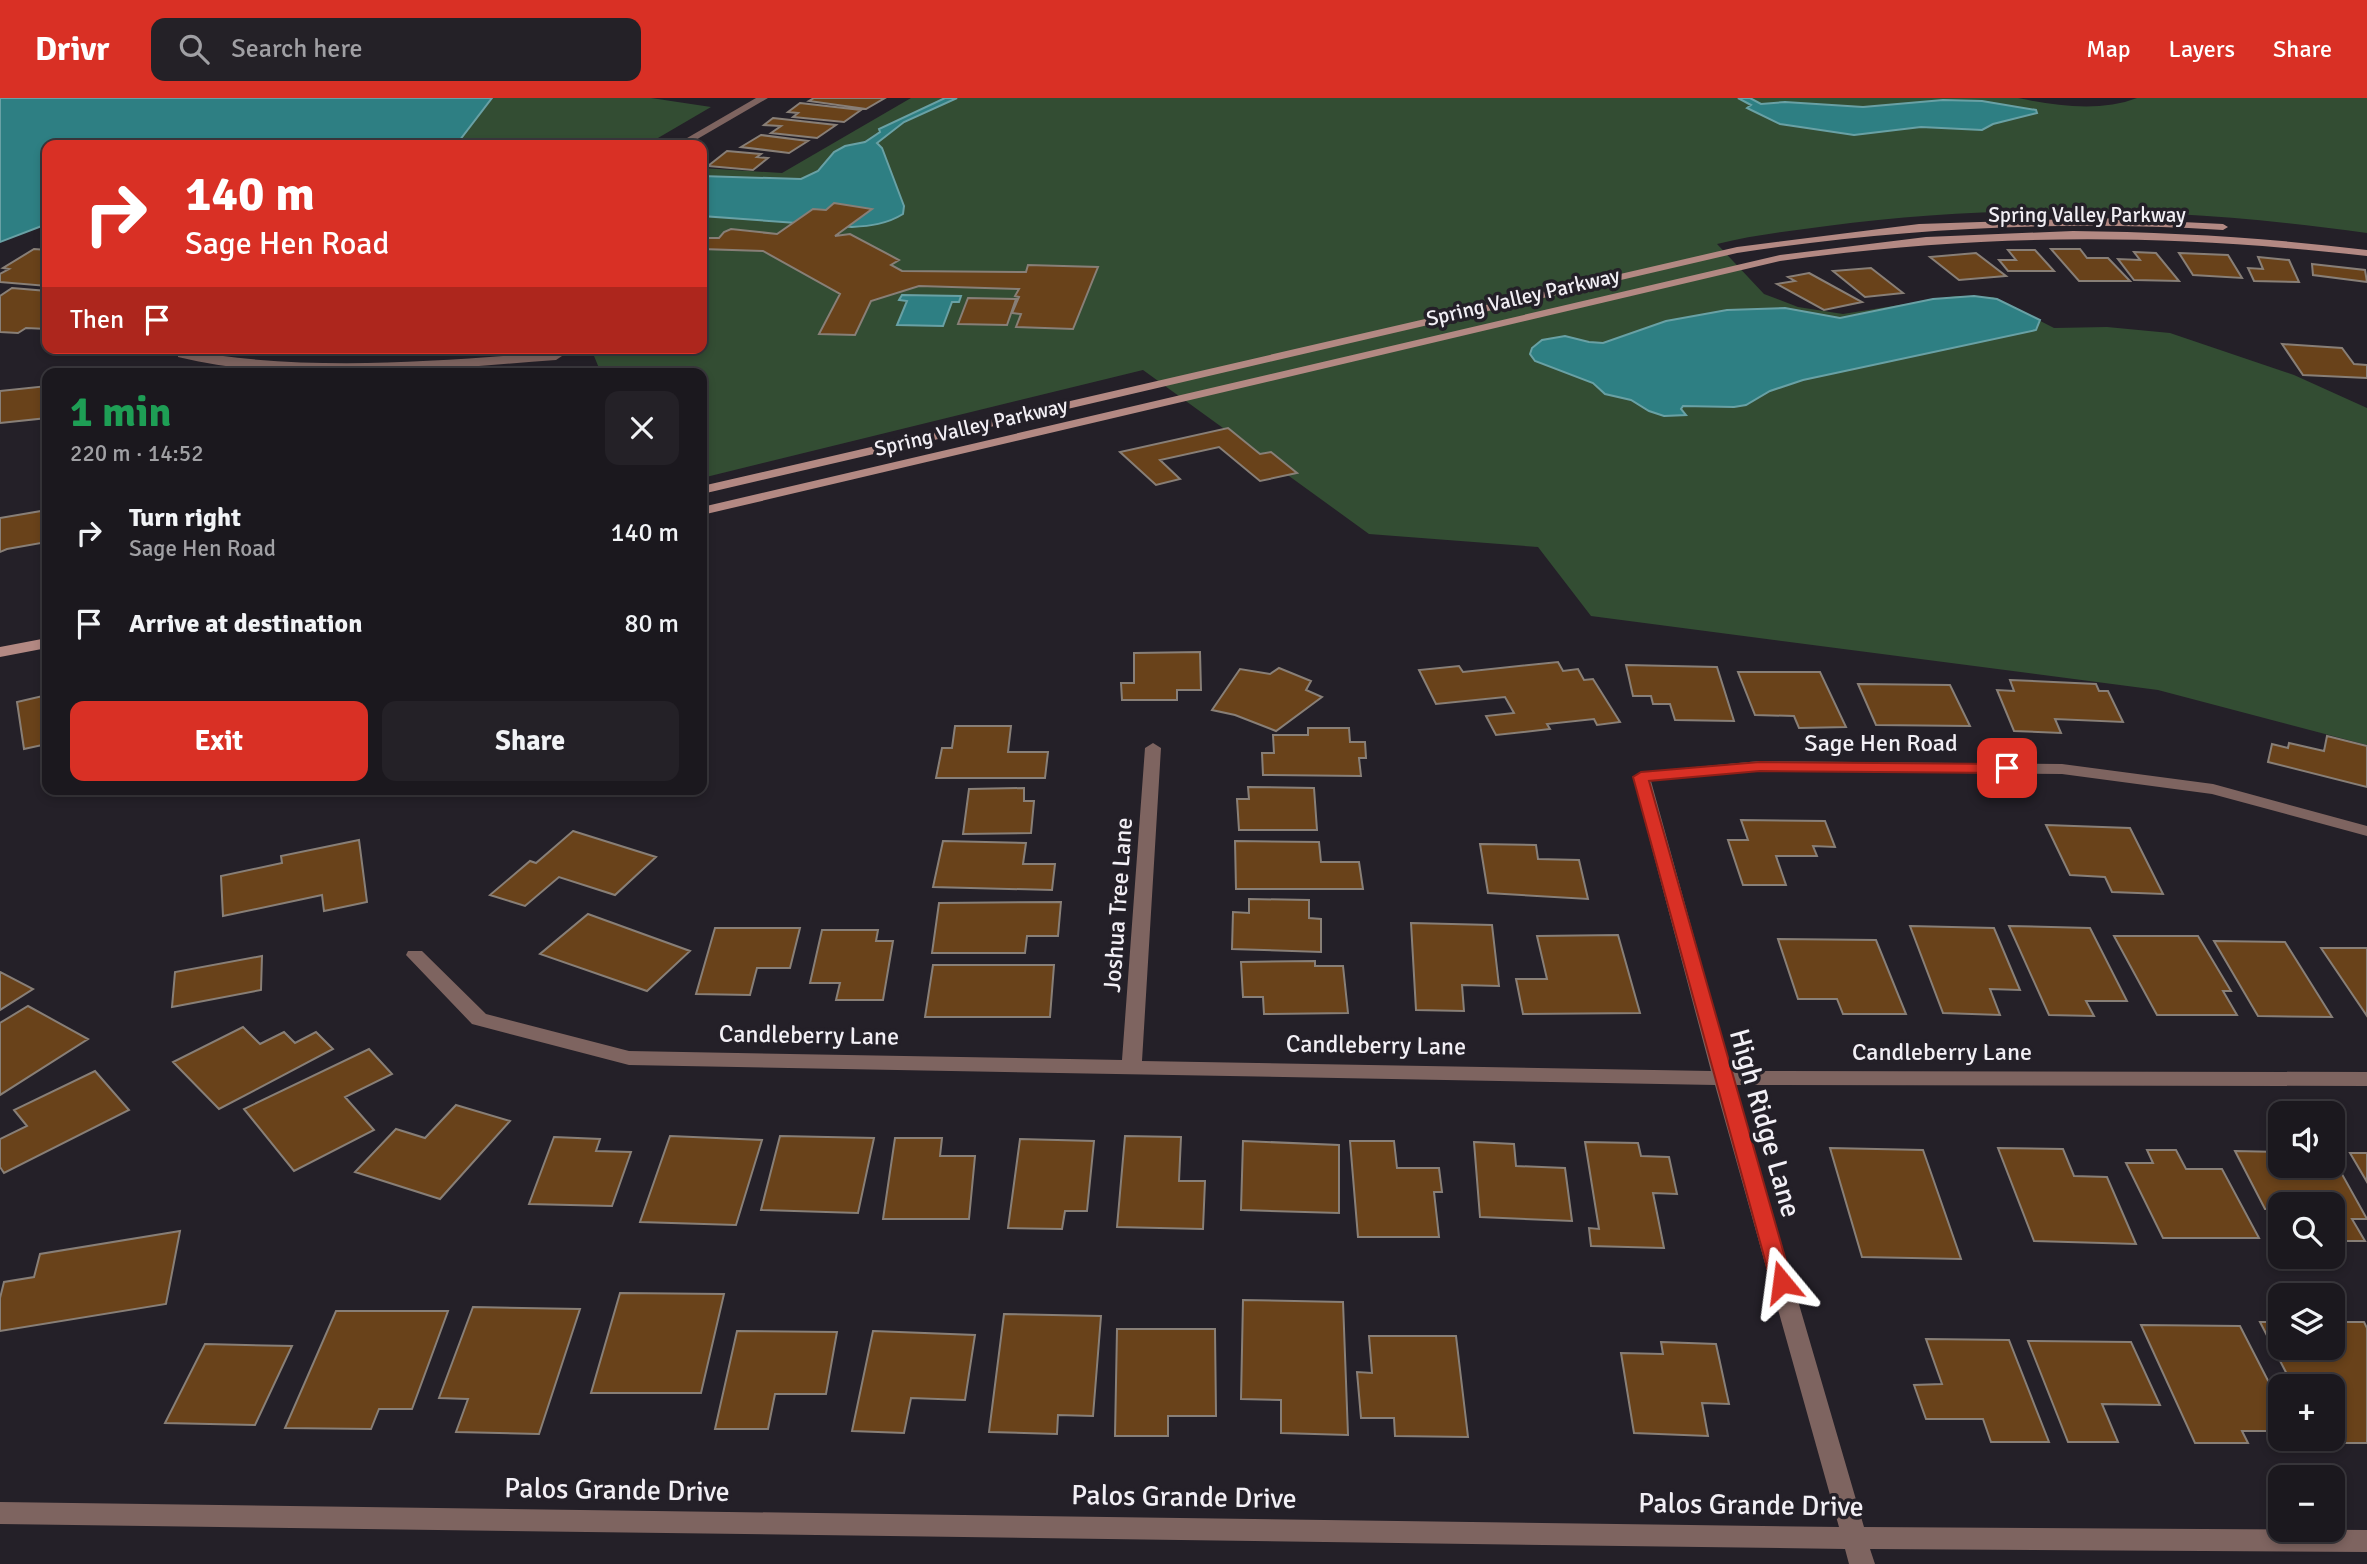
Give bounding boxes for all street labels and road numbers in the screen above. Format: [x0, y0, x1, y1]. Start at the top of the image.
street label: Spring Valley Parkway [1988, 202, 2186, 228]
street label: Spring Valley Parkway [1424, 262, 1622, 332]
street label: Spring Valley Parkway [872, 392, 1070, 462]
street label: Sage Hen Road [1804, 728, 1958, 758]
street label: Joshua Tree Lane [1097, 817, 1139, 993]
street label: Candleberry Lane [719, 1018, 899, 1052]
street label: High Ridge Lane [1722, 1025, 1808, 1221]
street label: Candleberry Lane [1286, 1028, 1466, 1062]
street label: Candleberry Lane [1852, 1037, 2032, 1067]
street label: Palos Grande Drive [504, 1471, 730, 1509]
street label: Palos Grande Drive [1071, 1478, 1297, 1516]
street label: Palos Grande Drive [1638, 1486, 1864, 1524]

